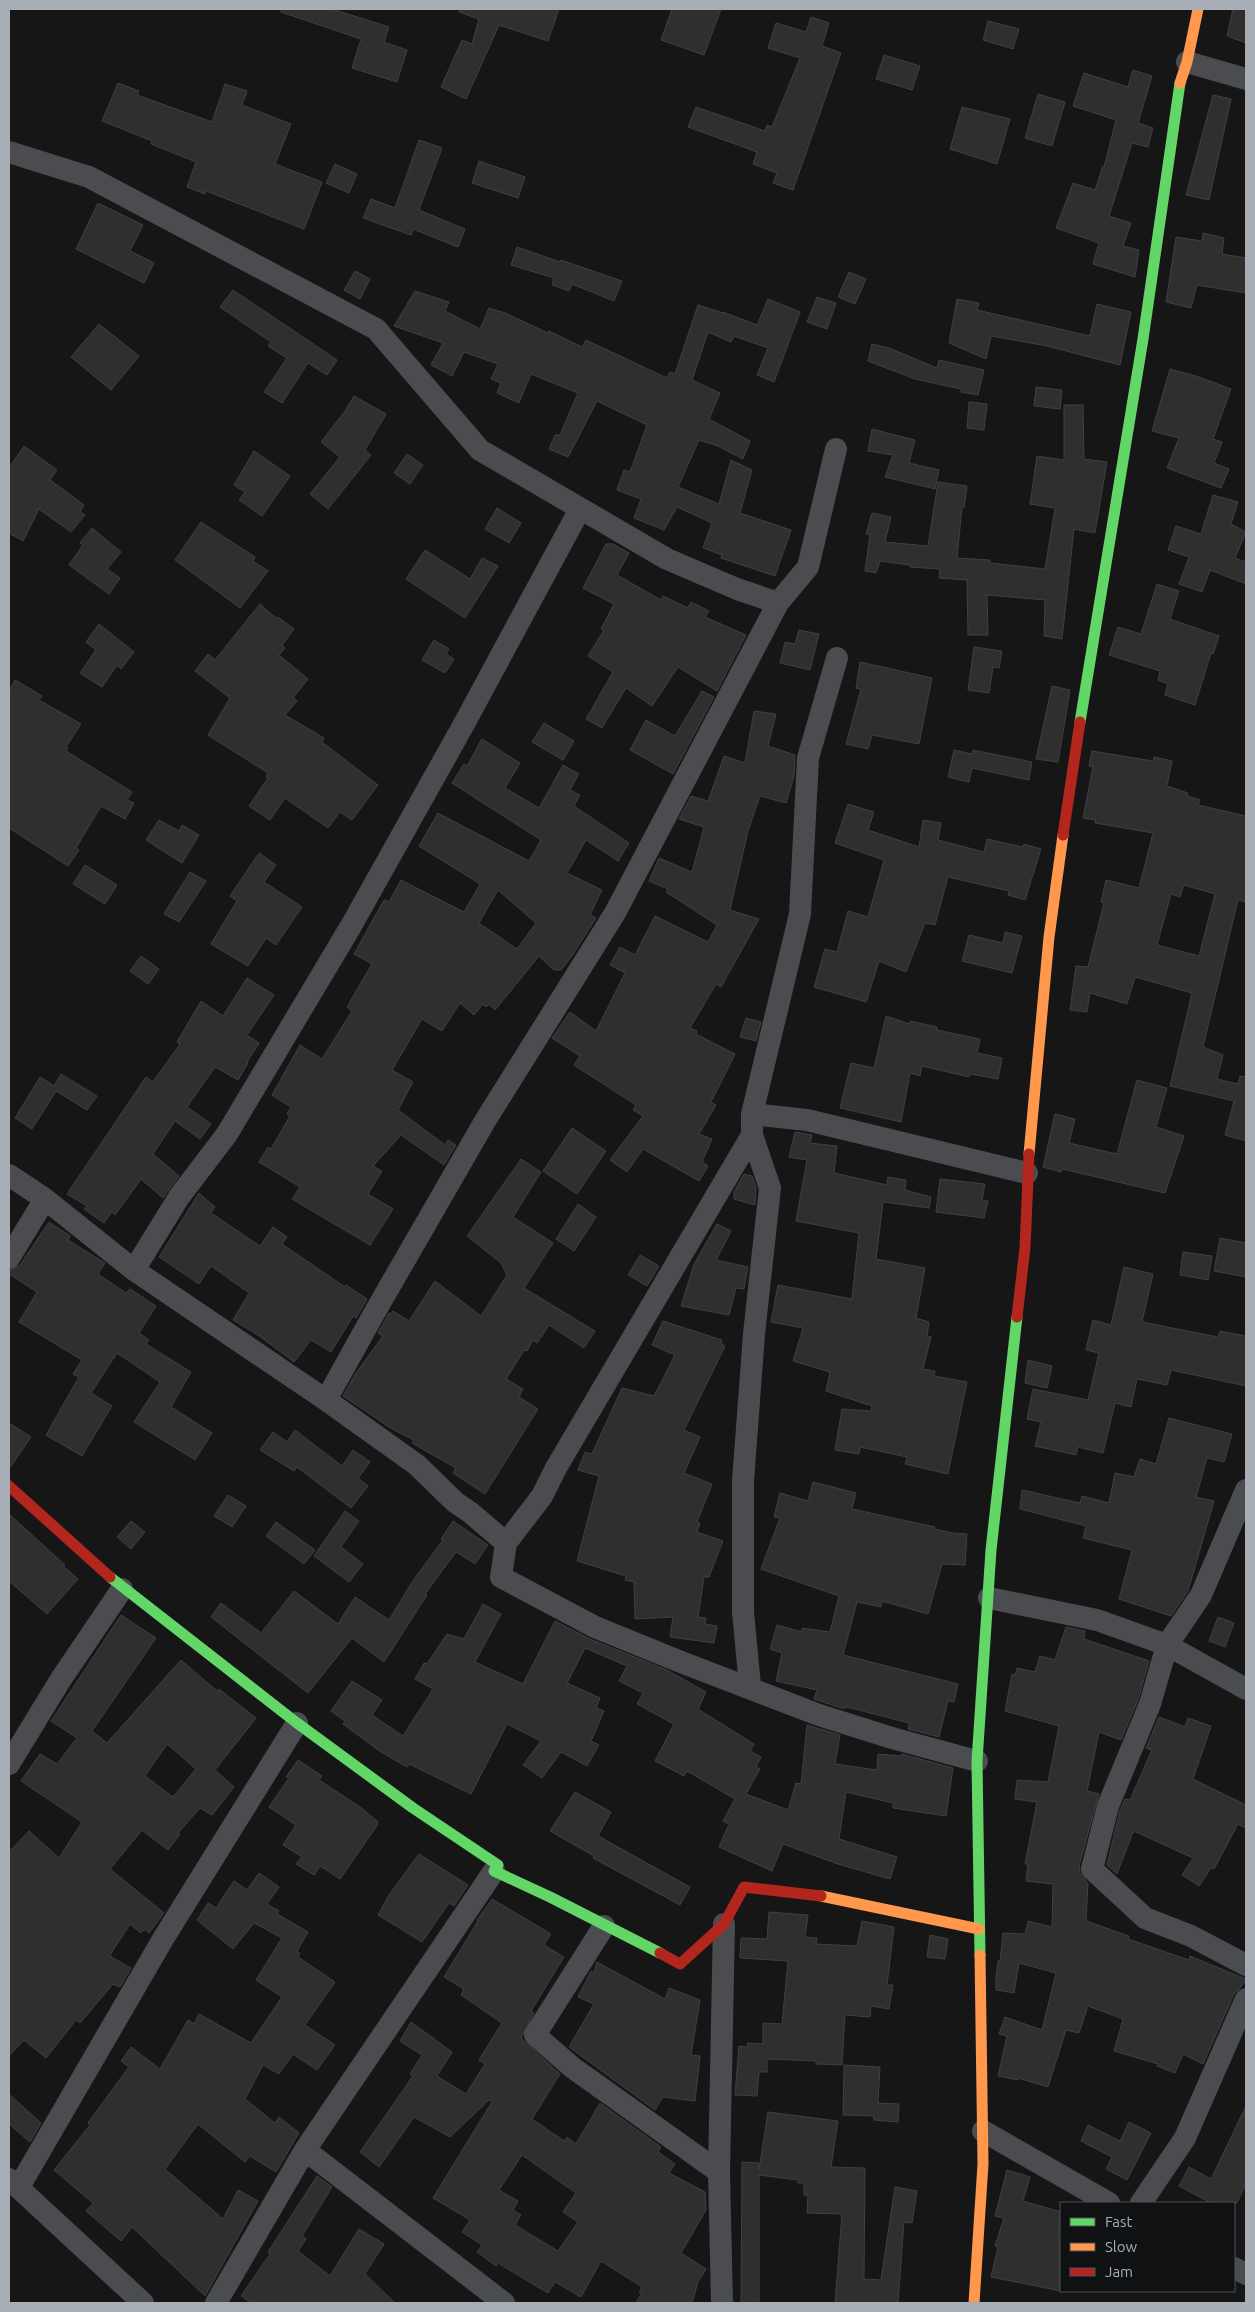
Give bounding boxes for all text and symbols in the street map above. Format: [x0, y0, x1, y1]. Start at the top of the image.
legend [1060, 2202, 1235, 2292]
text: Fast [1105, 2213, 1133, 2230]
text: Slow [1105, 2238, 1138, 2255]
text: Jam [1105, 2263, 1133, 2280]

